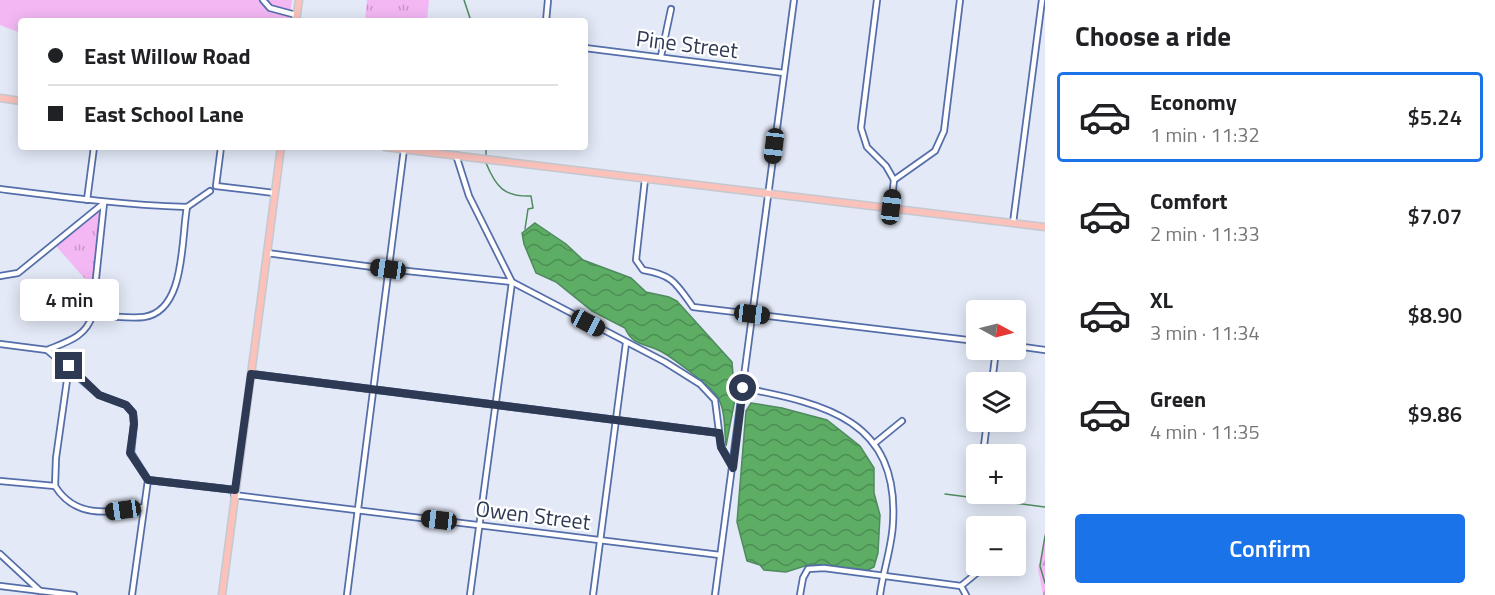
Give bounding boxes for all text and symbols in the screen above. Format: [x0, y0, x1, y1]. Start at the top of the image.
text: Choose a ride [1075, 15, 1231, 56]
street label: Pine Street [634, 21, 740, 67]
text: East Willow Road [84, 39, 251, 73]
text: Economy [1150, 85, 1237, 119]
icon: car [1078, 90, 1132, 144]
text: East School Lane [84, 97, 244, 131]
text: $5.24 [1407, 100, 1462, 134]
text: 1 min · 11:32 [1150, 119, 1260, 150]
car [763, 127, 785, 165]
text: Comfort [1150, 184, 1228, 218]
car [880, 188, 902, 226]
icon: car [1078, 189, 1132, 243]
text: $7.07 [1407, 199, 1462, 233]
text: 2 min · 11:33 [1150, 218, 1260, 249]
car [369, 258, 407, 280]
callout: 4 min [20, 279, 118, 321]
text: XL [1150, 283, 1173, 317]
text: 4 min [45, 284, 94, 315]
icon: car [1078, 288, 1132, 342]
text: $8.90 [1407, 298, 1462, 332]
north arrow [966, 300, 1026, 360]
map controls [966, 300, 1026, 576]
car [733, 303, 771, 325]
car [568, 307, 608, 339]
text: 3 min · 11:34 [1150, 317, 1260, 348]
route end [55, 352, 82, 379]
button: layers [966, 372, 1026, 432]
route start [729, 374, 756, 401]
text: Green [1150, 382, 1206, 416]
icon: car [1078, 387, 1132, 441]
text: $9.86 [1407, 397, 1462, 431]
text: 4 min · 11:35 [1150, 416, 1260, 447]
button: + [966, 444, 1026, 504]
street label: Owen Street [474, 491, 593, 539]
car [104, 499, 142, 521]
car [420, 509, 458, 531]
button: Confirm [1075, 514, 1465, 583]
button: − [966, 516, 1026, 576]

